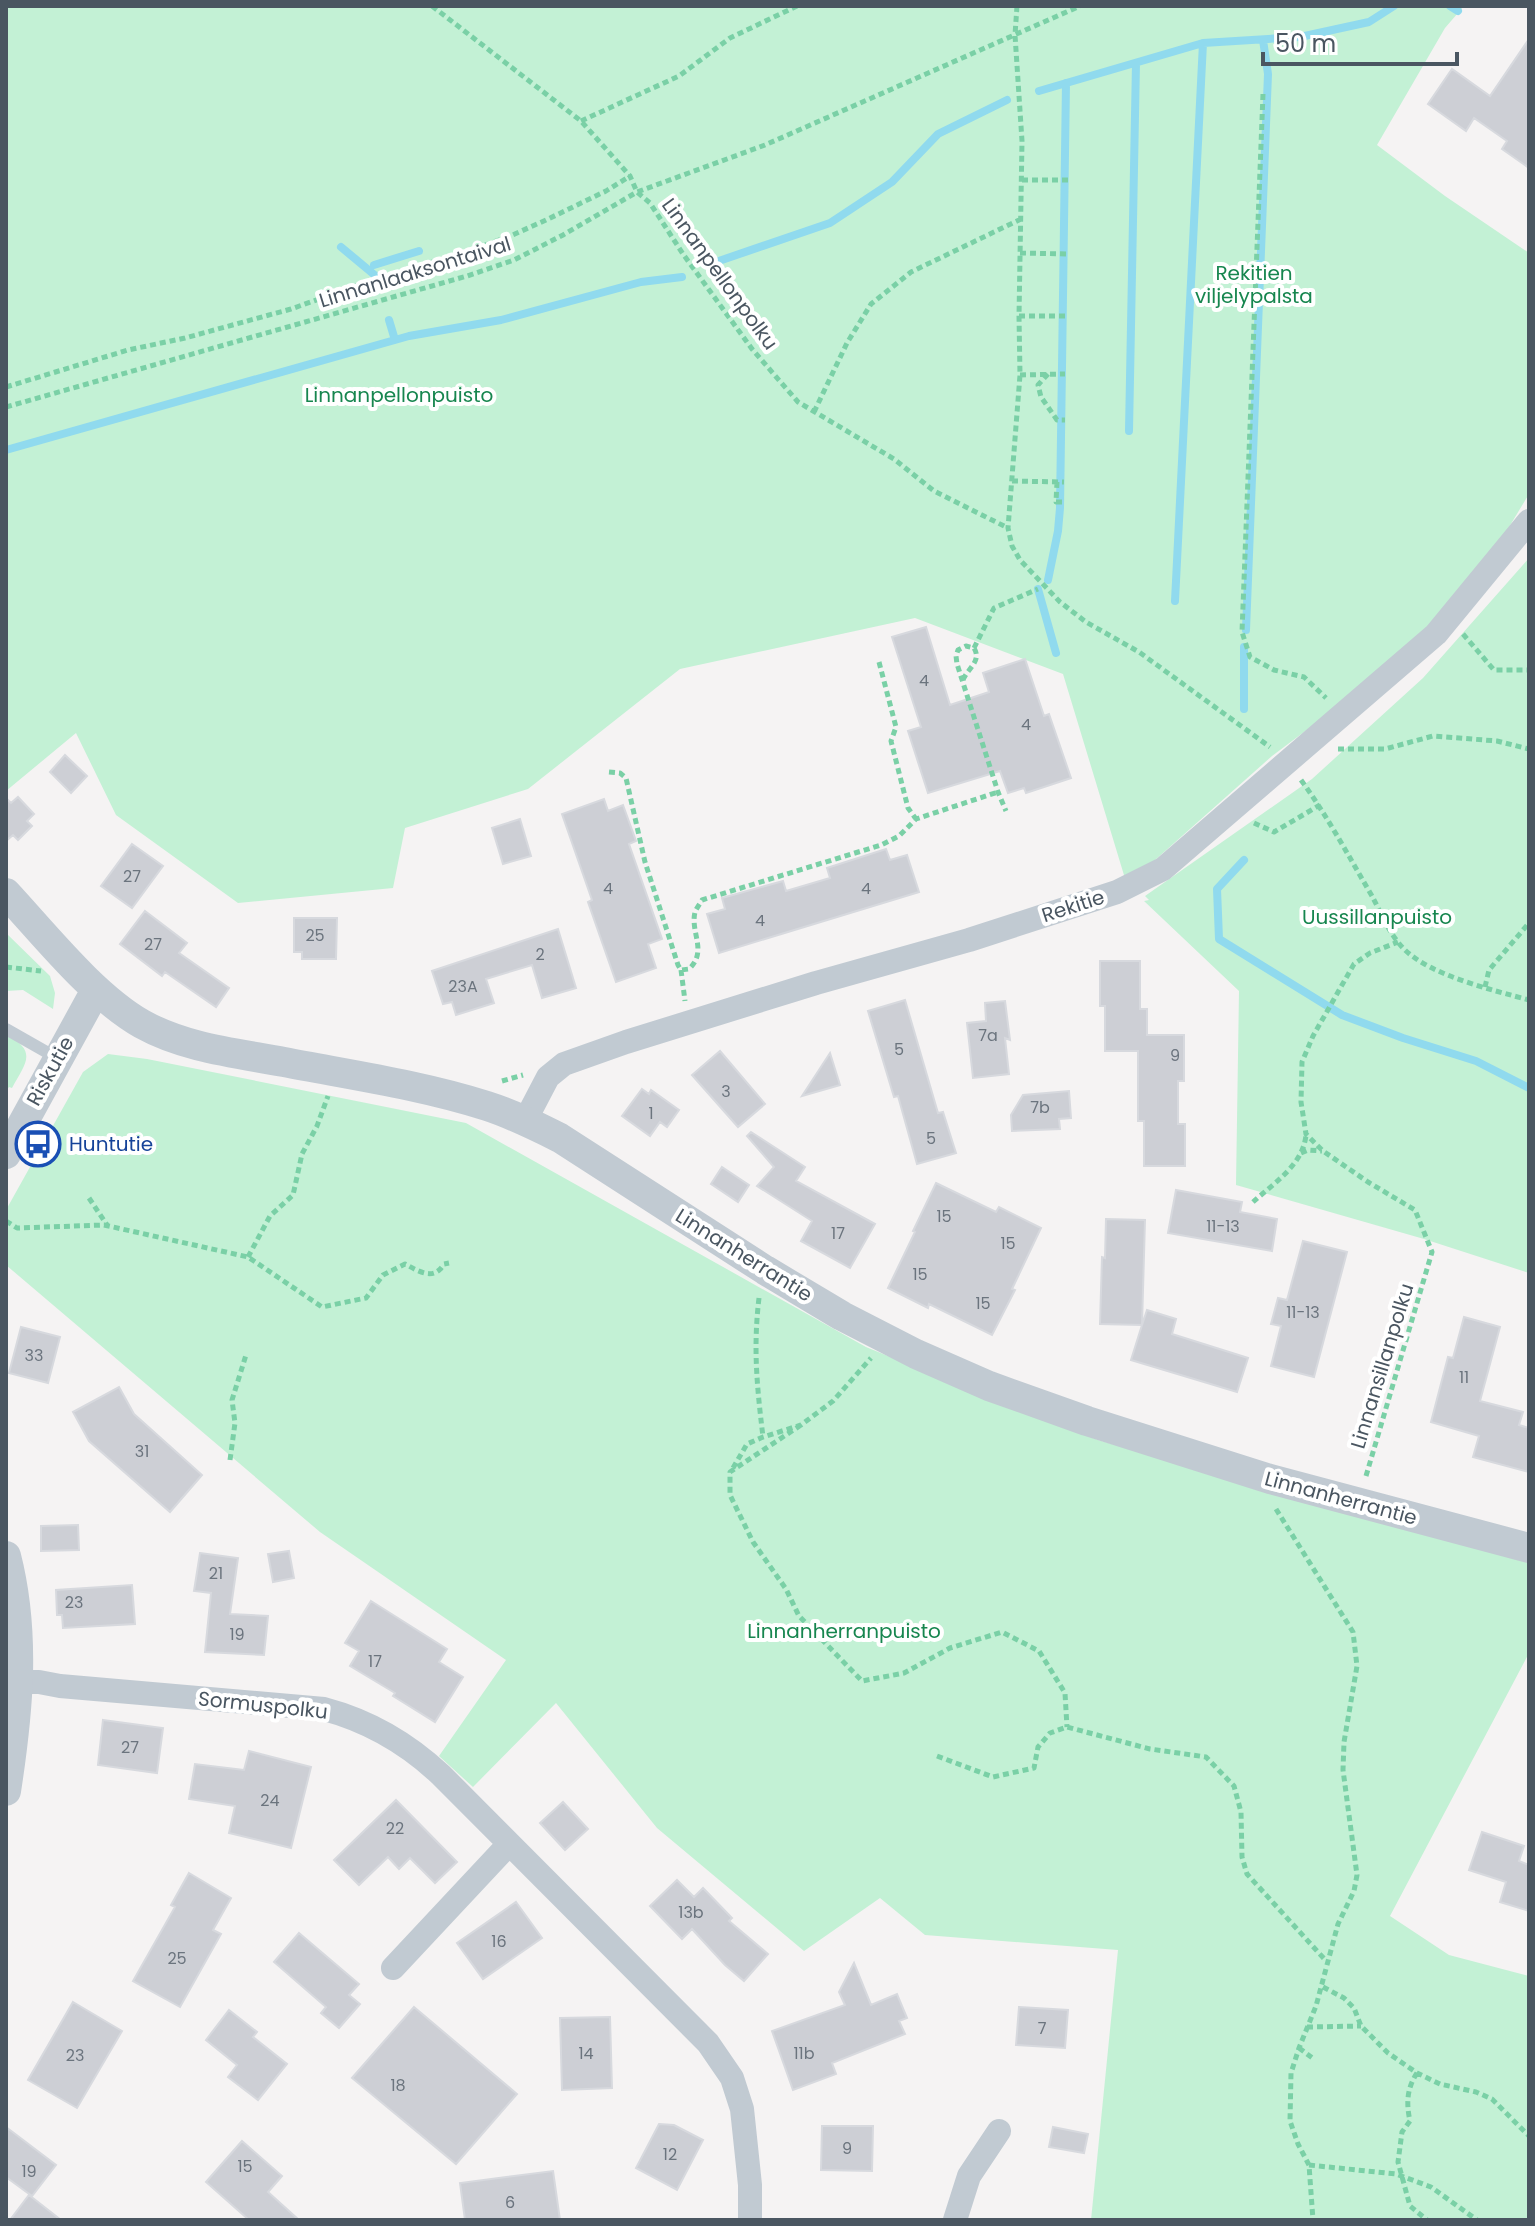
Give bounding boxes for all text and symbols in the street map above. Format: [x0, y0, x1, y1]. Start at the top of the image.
scale bar [1263, 16, 1457, 66]
text: 50 m [1275, 27, 1336, 60]
street label: Linnanpellonpolku [655, 192, 785, 356]
street label: Linnanlaaksontaival [316, 229, 514, 315]
park label: Rekitien viljelypalsta [1195, 259, 1313, 310]
park label: Linnanpellonpuisto [305, 381, 493, 409]
house number: 4 [919, 669, 929, 692]
house number: 4 [1021, 713, 1031, 736]
house number: 27 [123, 865, 141, 888]
house number: 4 [603, 877, 613, 900]
house number: 4 [861, 877, 871, 900]
street label: Rekitie [1038, 883, 1108, 929]
park label: Uussillanpuisto [1302, 903, 1452, 931]
house number: 4 [755, 909, 765, 932]
house number: 25 [305, 924, 325, 947]
house number: 27 [144, 933, 162, 956]
house number: 2 [535, 943, 545, 966]
house number: 23A [448, 975, 478, 998]
house number: 7a [978, 1024, 998, 1047]
street label: Riskutie [20, 1031, 80, 1111]
house number: 5 [894, 1038, 904, 1061]
house number: 9 [1170, 1044, 1180, 1067]
house number: 3 [721, 1080, 731, 1103]
house number: 7b [1030, 1096, 1050, 1119]
house number: 1 [648, 1102, 654, 1125]
bus stop icon: Huntutie [14, 1120, 62, 1168]
house number: 5 [926, 1127, 936, 1150]
place label: Huntutie [69, 1130, 153, 1158]
street label: Linnanherrantie [670, 1202, 818, 1308]
house number: 15 [936, 1205, 952, 1228]
house number: 11-13 [1206, 1215, 1240, 1238]
house number: 17 [831, 1222, 845, 1245]
house number: 15 [1000, 1232, 1016, 1255]
house number: 15 [912, 1263, 928, 1286]
street label: Linnansillanpolku [1344, 1280, 1420, 1452]
house number: 15 [975, 1292, 991, 1315]
house number: 11-13 [1286, 1301, 1320, 1324]
house number: 33 [25, 1344, 43, 1367]
house number: 11 [1459, 1366, 1469, 1389]
house number: 31 [135, 1440, 149, 1463]
street label: Linnanherrantie [1262, 1464, 1420, 1532]
house number: 21 [209, 1562, 223, 1585]
house number: 23 [65, 1591, 83, 1614]
park label: Linnanherranpuisto [747, 1617, 941, 1645]
house number: 19 [229, 1623, 245, 1646]
house number: 17 [368, 1650, 382, 1673]
street label: Sormuspolku [197, 1684, 329, 1726]
house number: 27 [121, 1736, 139, 1759]
house number: 24 [260, 1789, 280, 1812]
house number: 22 [386, 1817, 404, 1840]
house number: 13b [678, 1901, 704, 1924]
house number: 16 [491, 1930, 507, 1953]
house number: 25 [167, 1947, 187, 1970]
house number: 7 [1038, 2017, 1047, 2040]
house number: 14 [578, 2042, 594, 2065]
house number: 11b [793, 2042, 815, 2065]
house number: 23 [66, 2044, 84, 2067]
house number: 18 [390, 2074, 406, 2097]
house number: 9 [842, 2137, 852, 2160]
house number: 12 [663, 2143, 677, 2166]
house number: 15 [237, 2155, 253, 2178]
house number: 19 [21, 2160, 37, 2183]
house number: 6 [505, 2191, 515, 2214]

